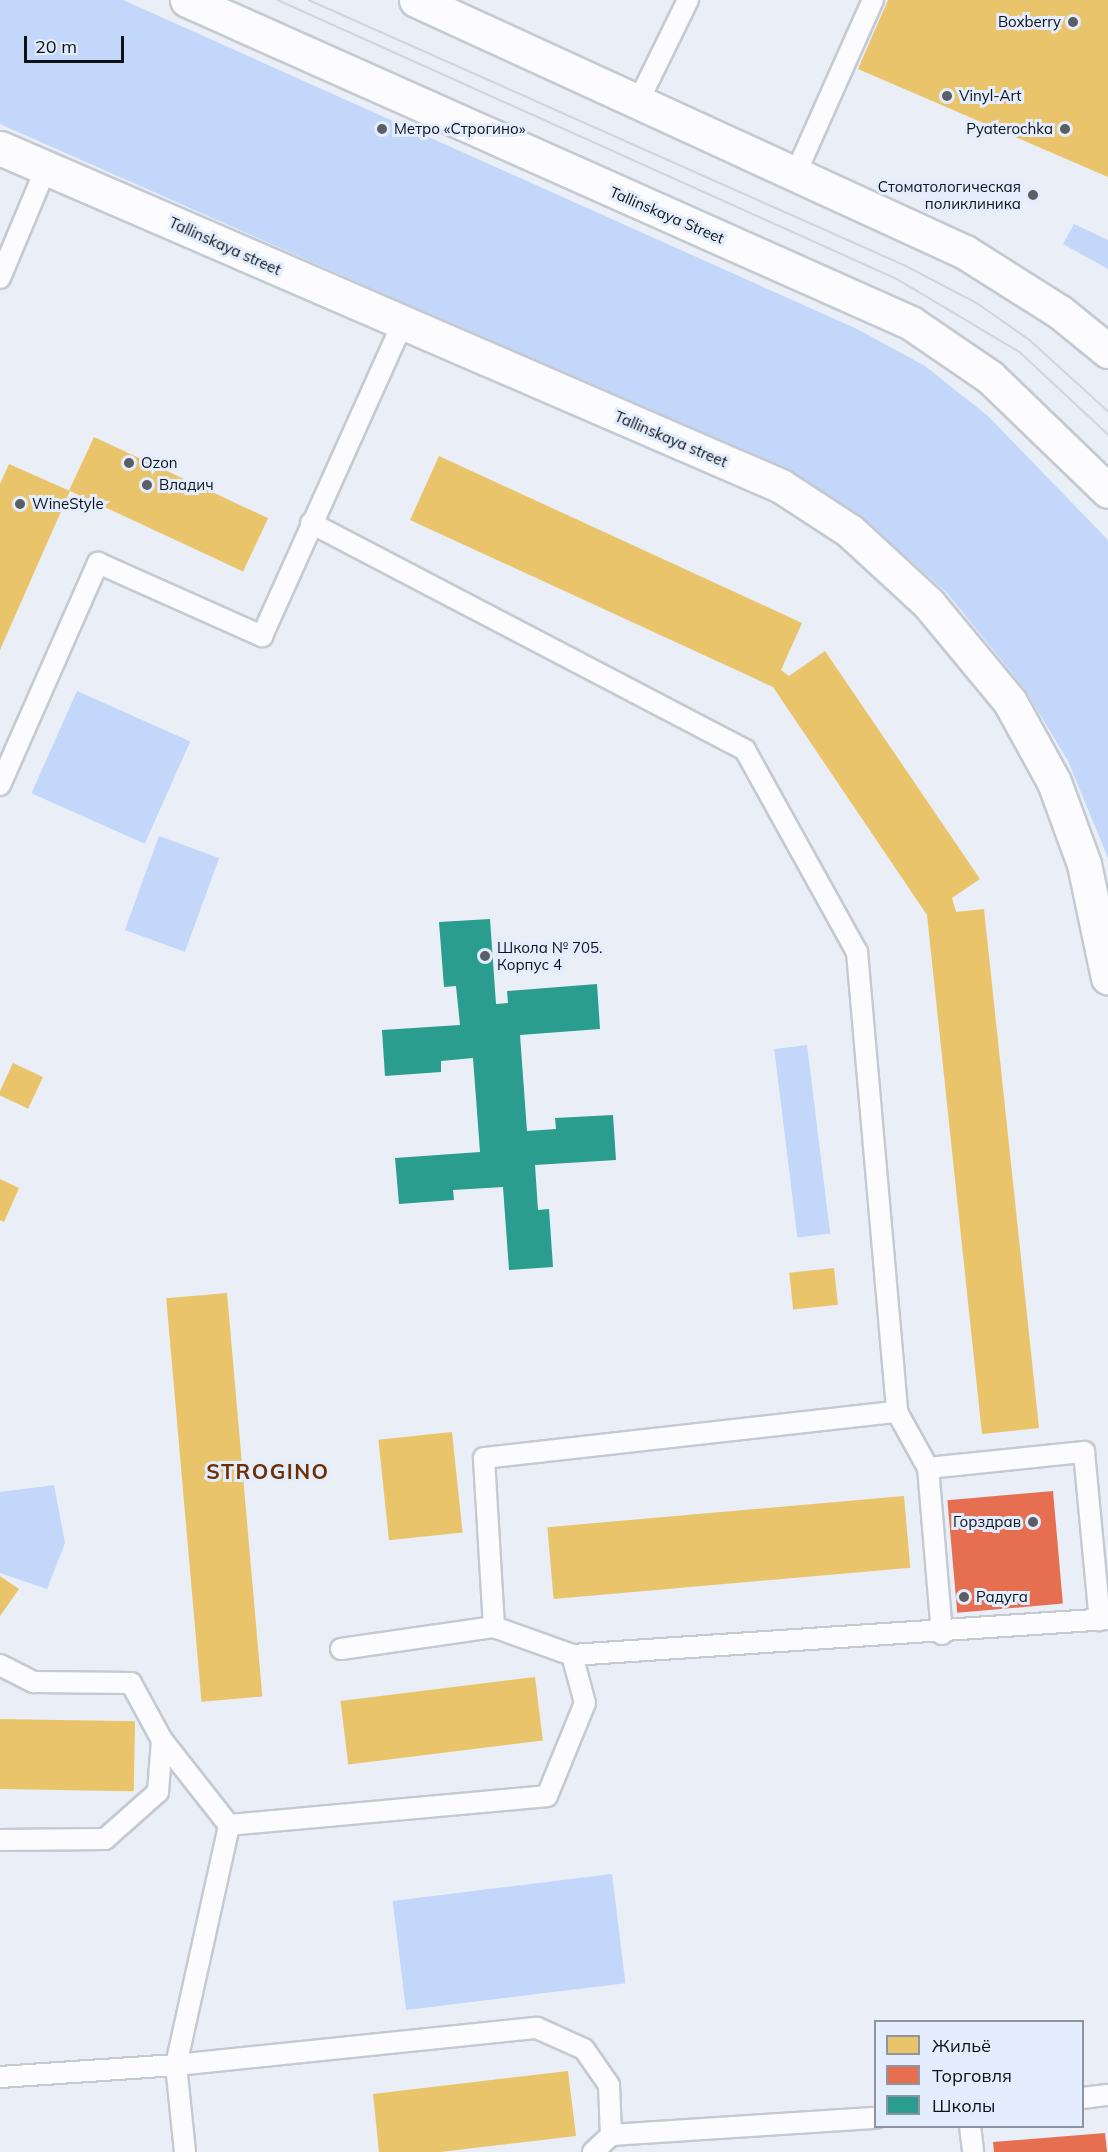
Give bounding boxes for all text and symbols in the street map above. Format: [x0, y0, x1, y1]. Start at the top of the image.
place label: Boxberry [998, 13, 1061, 31]
marker: Boxberry [1066, 15, 1080, 29]
scale bar [27, 24, 128, 62]
text: 20 m [35, 35, 77, 58]
place label: Vinyl-Art [959, 87, 1022, 105]
marker: Vinyl-Art [940, 89, 954, 103]
place label: Метро «Строгино» [394, 120, 526, 138]
place label: Pyaterochka [966, 120, 1053, 138]
marker: Метро «Строгино» [375, 122, 389, 136]
marker: Pyaterochka [1058, 122, 1072, 136]
place label: Стоматологическая поликлиника [878, 177, 1021, 212]
street label: Tallinskaya Street [607, 183, 727, 247]
marker: Стоматологическая поликлиника [1026, 188, 1040, 202]
street label: Tallinskaya street [166, 213, 284, 279]
street label: Tallinskaya street [612, 407, 730, 471]
place label: Ozon [141, 454, 178, 472]
marker: Ozon [122, 456, 136, 470]
place label: Владич [159, 476, 214, 494]
marker: Владич [140, 478, 154, 492]
place label: WineStyle [32, 495, 104, 513]
marker: WineStyle [13, 497, 27, 511]
place label: Школа № 705. Корпус 4 [497, 938, 602, 973]
marker: Школа № 705. Корпус 4 [478, 949, 492, 963]
district label: STROGINO [206, 1458, 330, 1484]
place label: Горздрав [953, 1513, 1021, 1531]
marker: Горздрав [1026, 1515, 1040, 1529]
place label: Радуга [976, 1588, 1028, 1606]
marker: Радуга [957, 1590, 971, 1604]
legend [874, 2020, 1084, 2128]
text: Жильё [932, 2034, 991, 2057]
text: Торговля [932, 2064, 1012, 2087]
text: Школы [932, 2094, 995, 2117]

